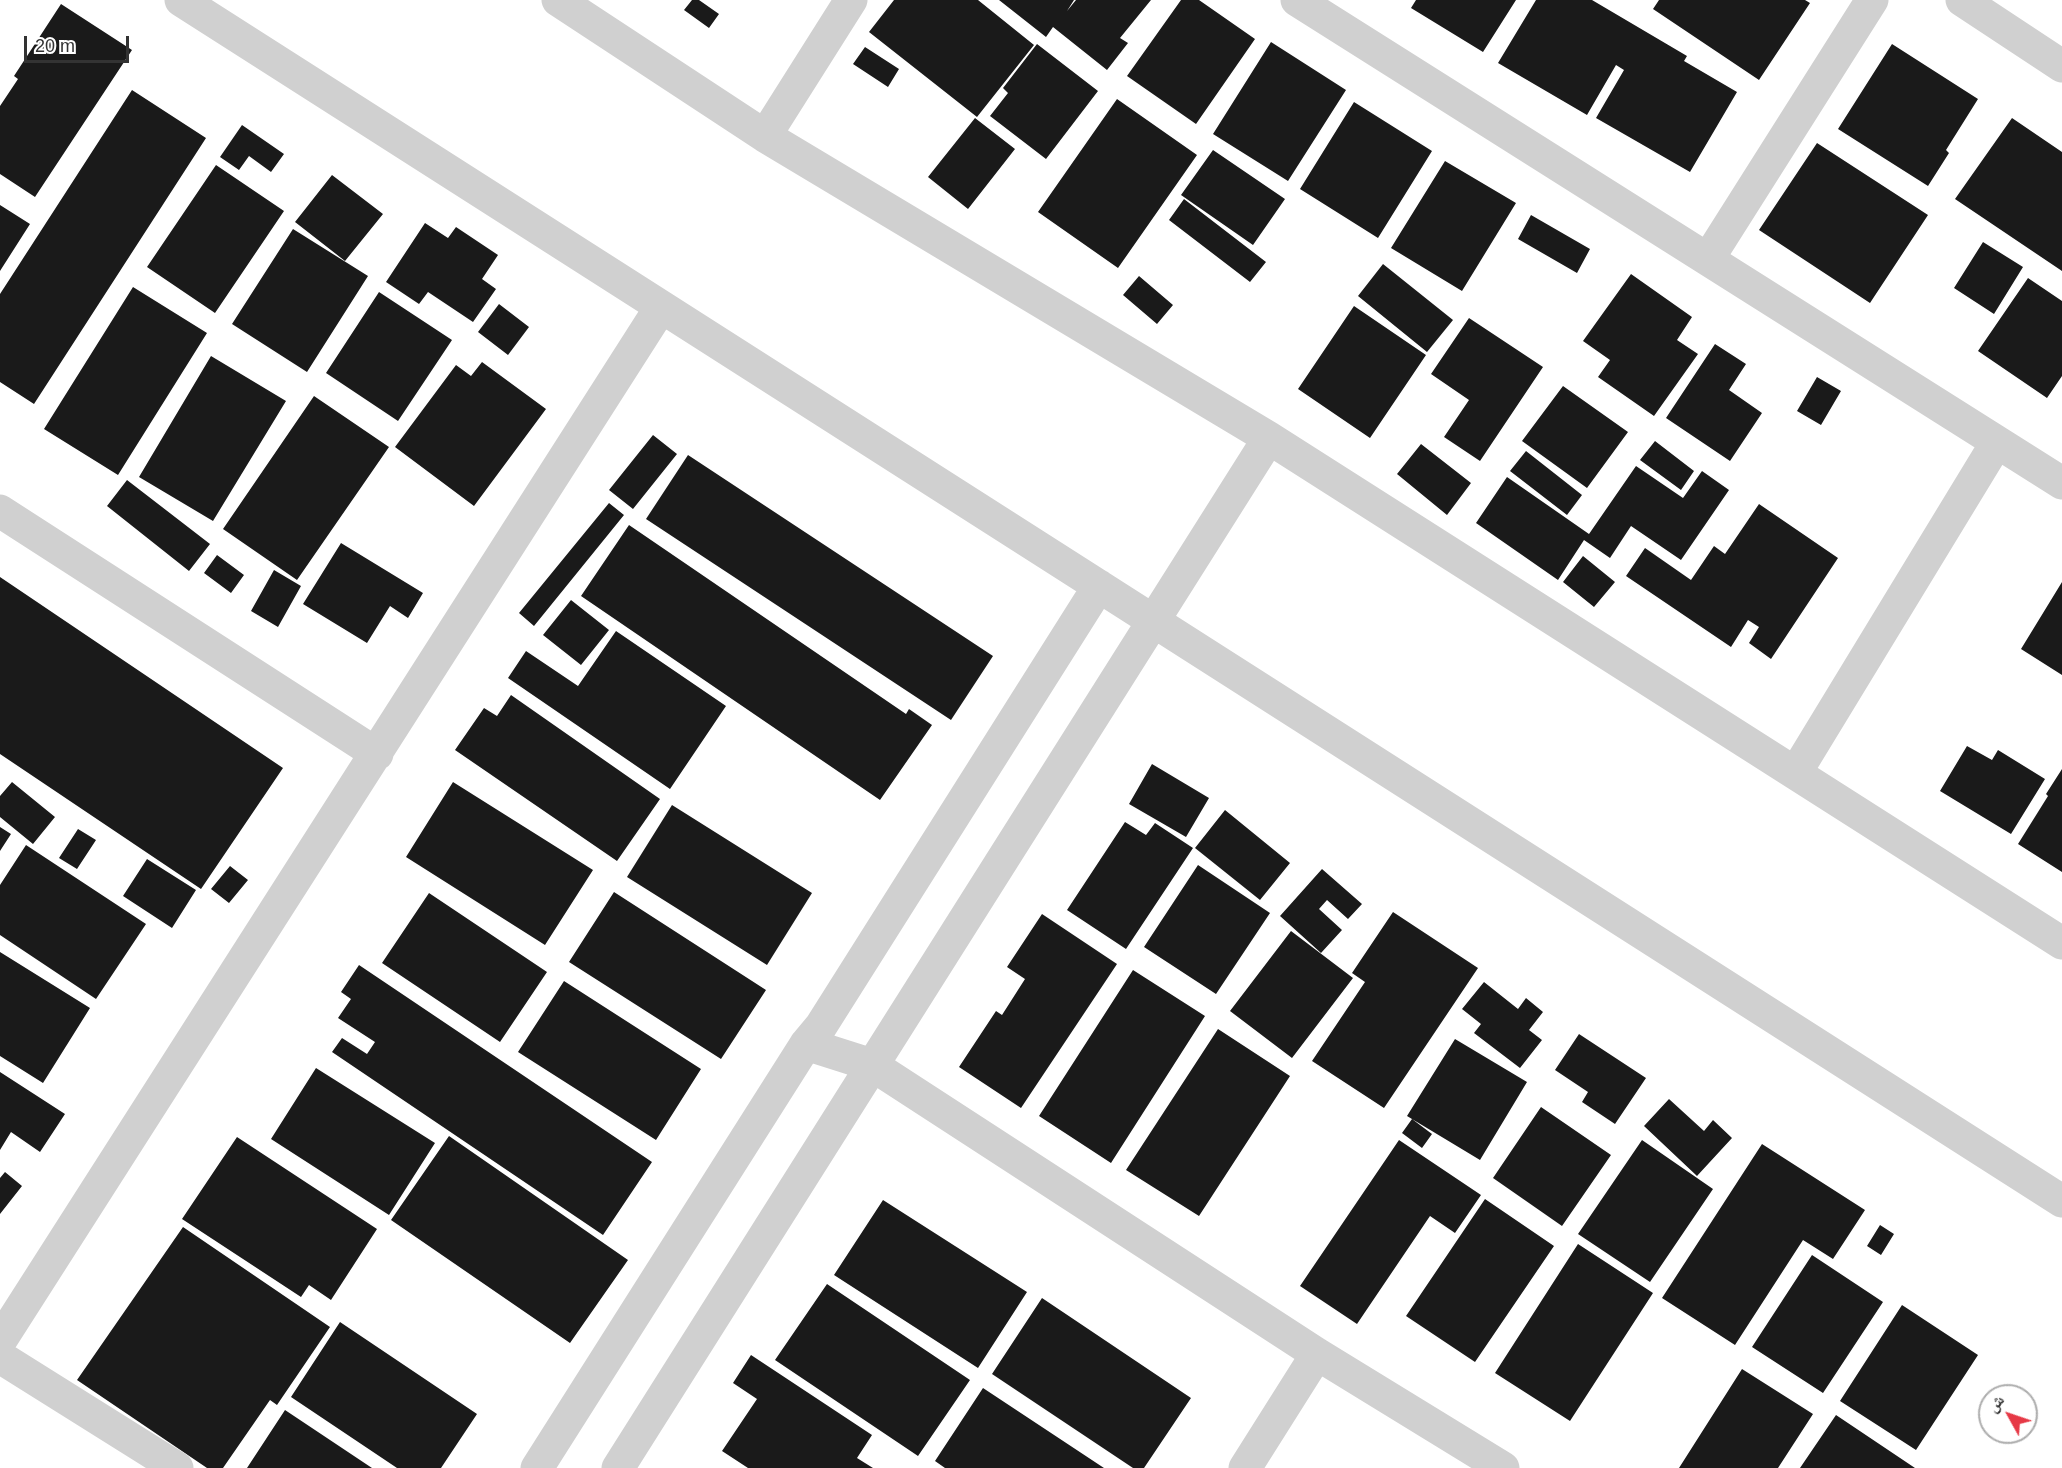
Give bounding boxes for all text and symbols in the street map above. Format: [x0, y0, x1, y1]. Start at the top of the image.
scale bar [27, 24, 132, 62]
text: 20 m [35, 36, 75, 56]
north arrow [1978, 1384, 2038, 1444]
text: ش [1983, 1391, 2007, 1415]

